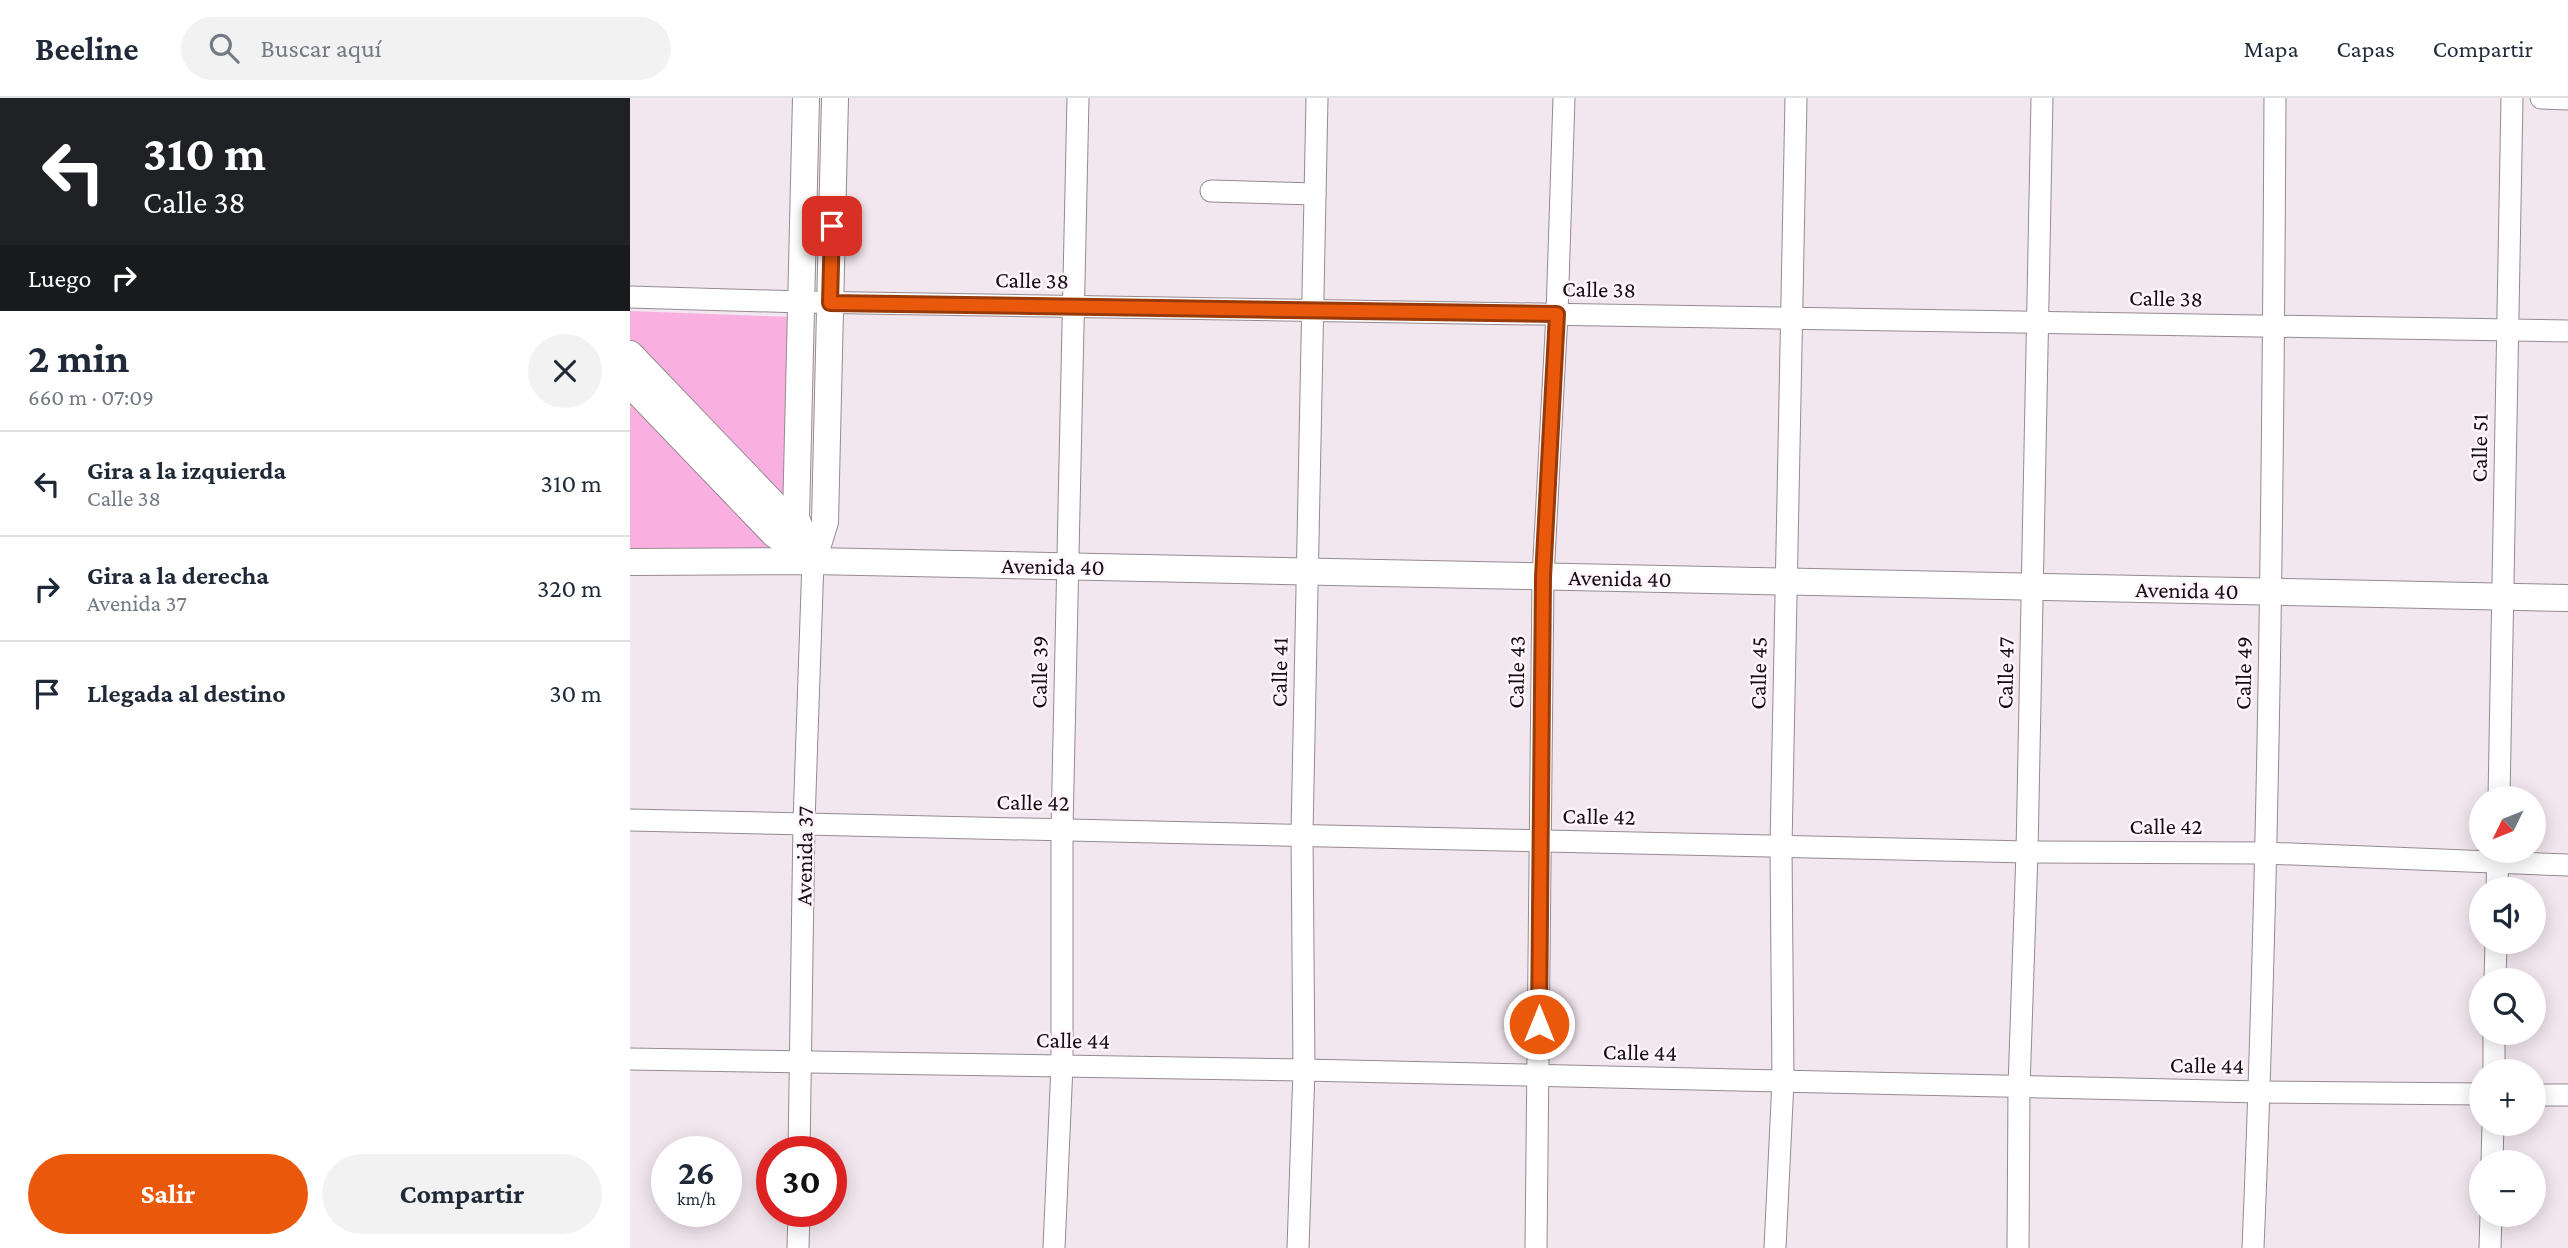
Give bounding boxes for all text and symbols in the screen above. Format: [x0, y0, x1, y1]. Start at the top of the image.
search box [181, 17, 671, 80]
icon: search [205, 29, 243, 67]
text: Beeline [35, 30, 139, 67]
text: Buscar aquí [261, 34, 382, 63]
text: Mapa [2244, 35, 2299, 62]
text: Capas [2337, 35, 2395, 62]
text: Compartir [2433, 35, 2533, 62]
icon: left [28, 126, 119, 217]
text: 310 m [143, 126, 266, 181]
text: Calle 38 [143, 184, 246, 220]
pin [802, 196, 862, 256]
icon: arrive [813, 207, 851, 245]
icon: right [105, 259, 143, 297]
text: Luego [28, 264, 91, 293]
street label: Calle 38 [995, 266, 1069, 294]
street label: Calle 38 [1562, 275, 1636, 303]
street label: Calle 38 [2129, 284, 2203, 312]
text: 2 min [28, 334, 129, 381]
button: close [528, 334, 602, 408]
text: 660 m · 07:09 [28, 384, 154, 410]
street label: Calle 51 [2465, 413, 2493, 483]
text: Gira a la izquierda [87, 456, 286, 485]
icon: left [28, 465, 66, 503]
text: 310 m [541, 469, 602, 498]
text: Calle 38 [87, 485, 161, 511]
street label: Avenida 40 [1001, 552, 1105, 580]
text: Gira a la derecha [87, 561, 269, 590]
street label: Avenida 40 [1568, 564, 1672, 592]
icon: right [28, 570, 66, 608]
text: 320 m [537, 574, 602, 603]
street label: Avenida 40 [2135, 576, 2239, 604]
text: Avenida 37 [87, 590, 187, 616]
street label: Calle 39 [1025, 635, 1053, 709]
street label: Calle 43 [1502, 635, 1530, 709]
street label: Calle 45 [1744, 636, 1772, 710]
street label: Calle 47 [1991, 636, 2019, 709]
street label: Calle 49 [2229, 636, 2257, 710]
street label: Calle 41 [1265, 637, 1293, 707]
icon: arrive [28, 675, 66, 713]
text: Llegada al destino [87, 679, 286, 708]
text: 30 m [549, 679, 602, 708]
north arrow [2469, 786, 2546, 863]
map controls [2469, 786, 2546, 1227]
street label: Calle 42 [996, 788, 1070, 816]
street label: Calle 42 [1562, 802, 1636, 830]
street label: Avenida 37 [790, 805, 818, 906]
street label: Calle 42 [2129, 813, 2203, 839]
button: sound [2469, 877, 2546, 954]
button: search [2469, 968, 2546, 1045]
position arrow [1502, 987, 1576, 1061]
street label: Calle 44 [1036, 1026, 1110, 1054]
street label: Calle 44 [1603, 1038, 1677, 1066]
street label: Calle 44 [2170, 1051, 2244, 1079]
button: + [2469, 1059, 2546, 1136]
speed limit sign: 30 [756, 1136, 847, 1227]
button: − [2469, 1150, 2546, 1227]
text: 26 [678, 1153, 715, 1192]
button: Salir [28, 1154, 308, 1234]
button: Compartir [322, 1154, 602, 1234]
text: km/h [677, 1189, 716, 1209]

